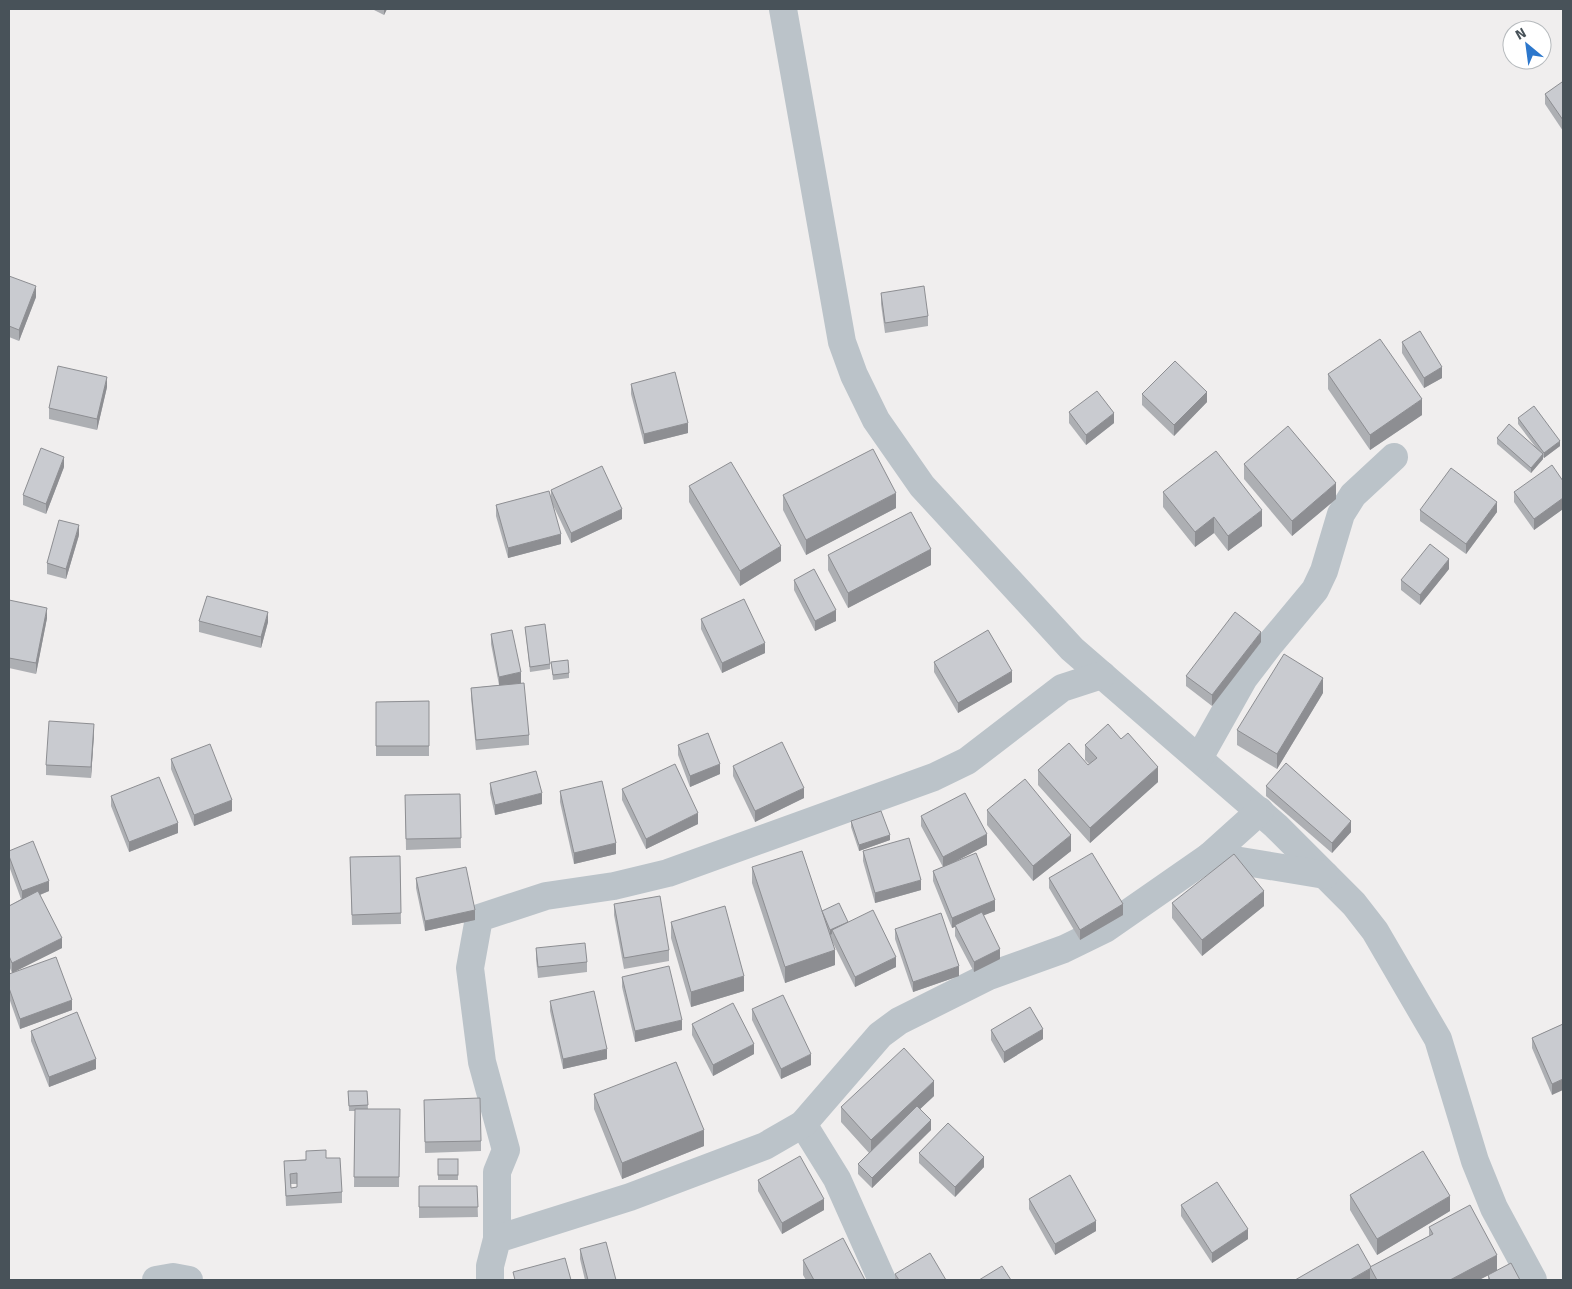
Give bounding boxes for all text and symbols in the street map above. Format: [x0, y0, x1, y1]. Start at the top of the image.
north arrow [1502, 20, 1552, 70]
text: N [1513, 24, 1529, 44]

